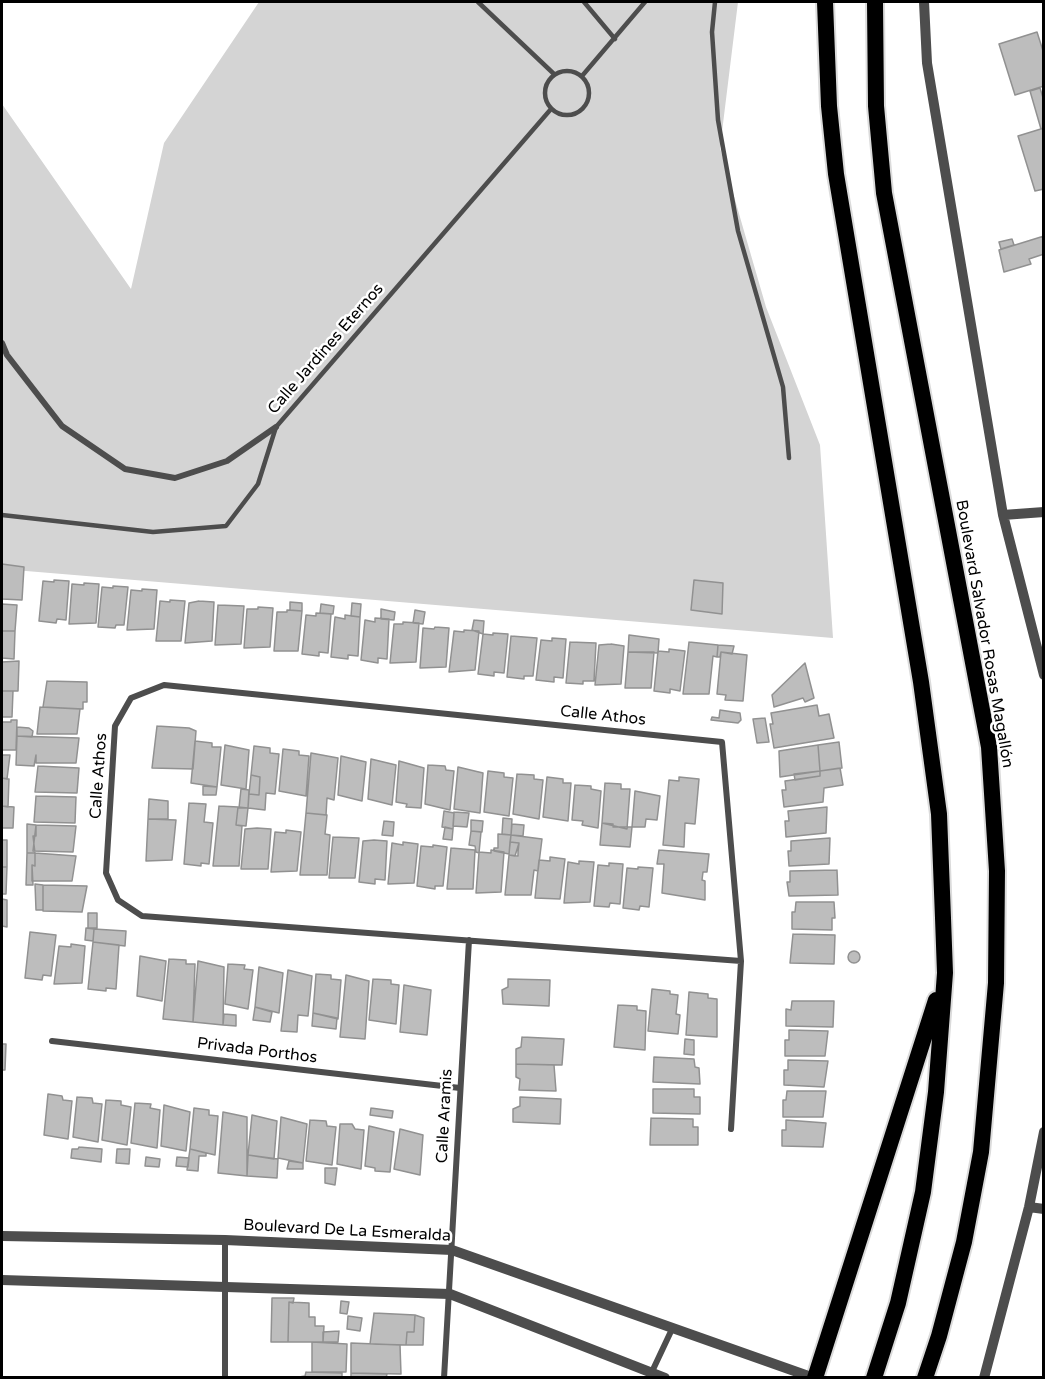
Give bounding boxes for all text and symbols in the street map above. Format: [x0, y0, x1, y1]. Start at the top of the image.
street label: Calle Jardines Eternos [264, 280, 388, 418]
street label: Boulevard Salvador Rosas Magallón [951, 498, 1017, 770]
street label: Calle Athos [559, 702, 647, 730]
street label: Calle Athos [86, 732, 112, 820]
street label: Privada Porthos [196, 1034, 318, 1068]
street label: Calle Aramis [433, 1068, 457, 1164]
street label: Boulevard De La Esmeralda [243, 1216, 451, 1246]

